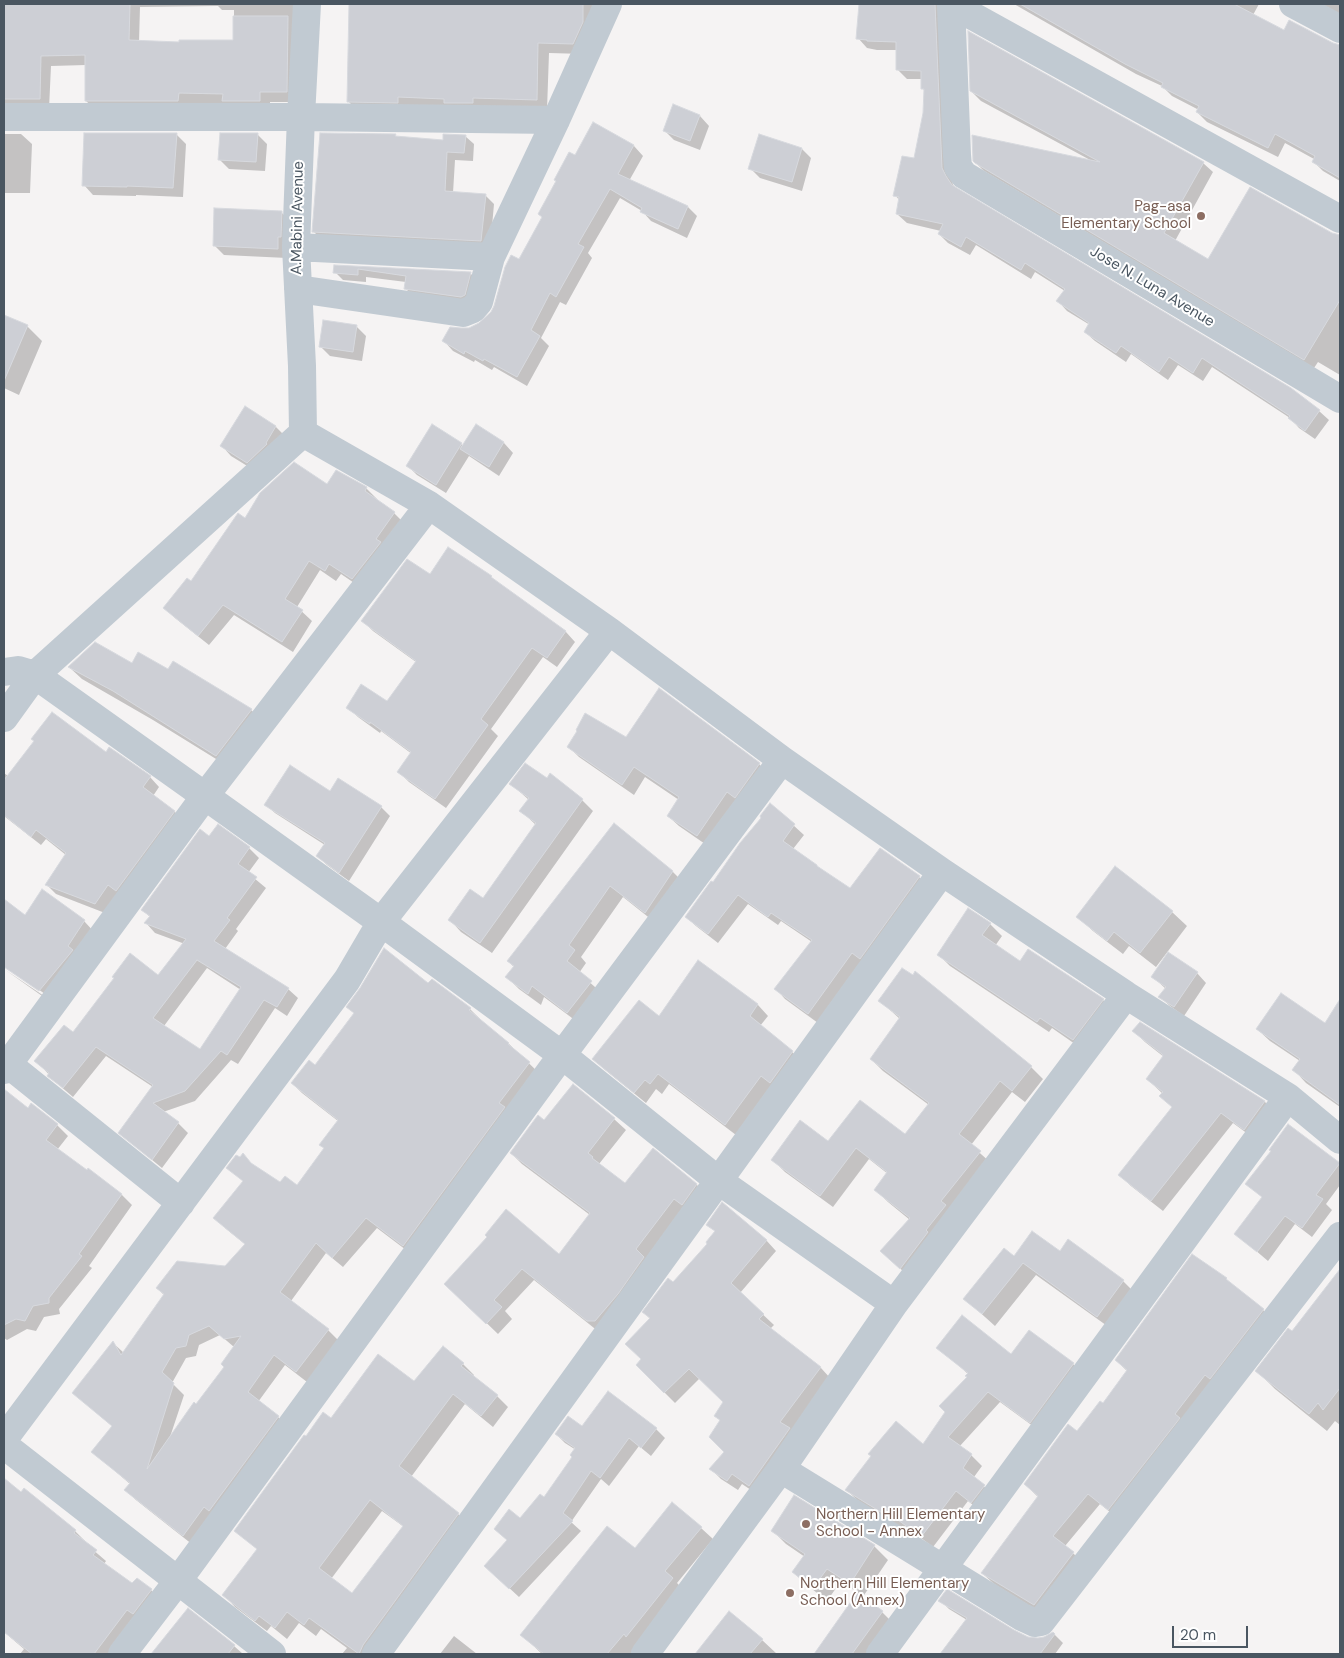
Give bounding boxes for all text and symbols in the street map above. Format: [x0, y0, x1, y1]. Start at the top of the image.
street label: A.Mabini Avenue [288, 161, 308, 275]
place label: Pag-asa Elementary School [1061, 198, 1191, 233]
marker: Pag-asa Elementary School [1195, 210, 1207, 222]
street label: Jose N. Luna Avenue [1087, 243, 1217, 331]
place label: Northern Hill Elementary School - Annex [816, 1506, 985, 1541]
marker: Northern Hill Elementary School - Annex [800, 1518, 812, 1530]
place label: Northern Hill Elementary School (Annex) [800, 1575, 969, 1610]
marker: Northern Hill Elementary School (Annex) [784, 1587, 796, 1599]
scale bar [1174, 1616, 1250, 1648]
text: 20 m [1180, 1625, 1216, 1645]

